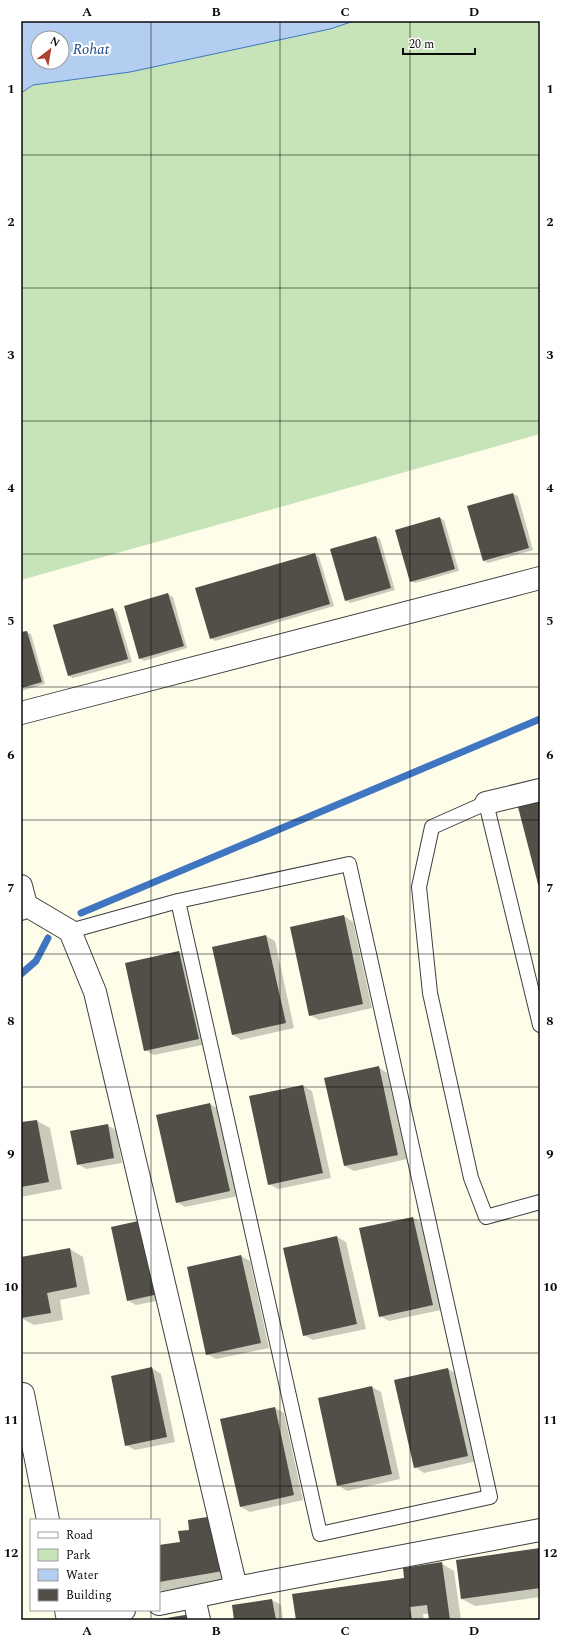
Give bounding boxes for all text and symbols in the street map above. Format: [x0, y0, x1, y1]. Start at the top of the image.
text: A [82, 2, 92, 22]
text: B [211, 2, 221, 22]
text: C [340, 2, 350, 22]
text: D [469, 2, 479, 22]
north arrow [30, 30, 70, 70]
scale bar [403, 30, 475, 56]
text: N [47, 32, 63, 51]
text: 20 m [409, 35, 434, 54]
water label: Rohat [73, 38, 110, 61]
text: 1 [7, 79, 15, 99]
text: 1 [546, 79, 554, 99]
text: 2 [7, 212, 15, 232]
text: 2 [546, 212, 554, 232]
text: 3 [7, 345, 15, 365]
text: 3 [546, 345, 554, 365]
text: 4 [7, 478, 15, 498]
text: 4 [546, 478, 554, 498]
text: 5 [7, 611, 15, 631]
text: 5 [546, 611, 554, 631]
text: 6 [7, 745, 15, 765]
text: 6 [546, 745, 554, 765]
text: 7 [7, 878, 15, 898]
text: 7 [546, 878, 554, 898]
text: 8 [7, 1011, 15, 1031]
text: 8 [546, 1011, 554, 1031]
text: 9 [7, 1144, 15, 1164]
text: 9 [546, 1144, 554, 1164]
text: 10 [4, 1277, 18, 1297]
text: 10 [543, 1277, 557, 1297]
text: 11 [4, 1410, 18, 1430]
text: 11 [543, 1410, 557, 1430]
legend [30, 1519, 160, 1611]
text: Road [66, 1526, 93, 1545]
text: 12 [4, 1543, 18, 1563]
text: 12 [543, 1543, 557, 1563]
text: Park [66, 1546, 91, 1565]
text: Water [66, 1566, 98, 1585]
text: Building [66, 1586, 112, 1605]
text: A [82, 1621, 92, 1641]
text: B [211, 1621, 221, 1641]
text: C [340, 1621, 350, 1641]
text: D [469, 1621, 479, 1641]

